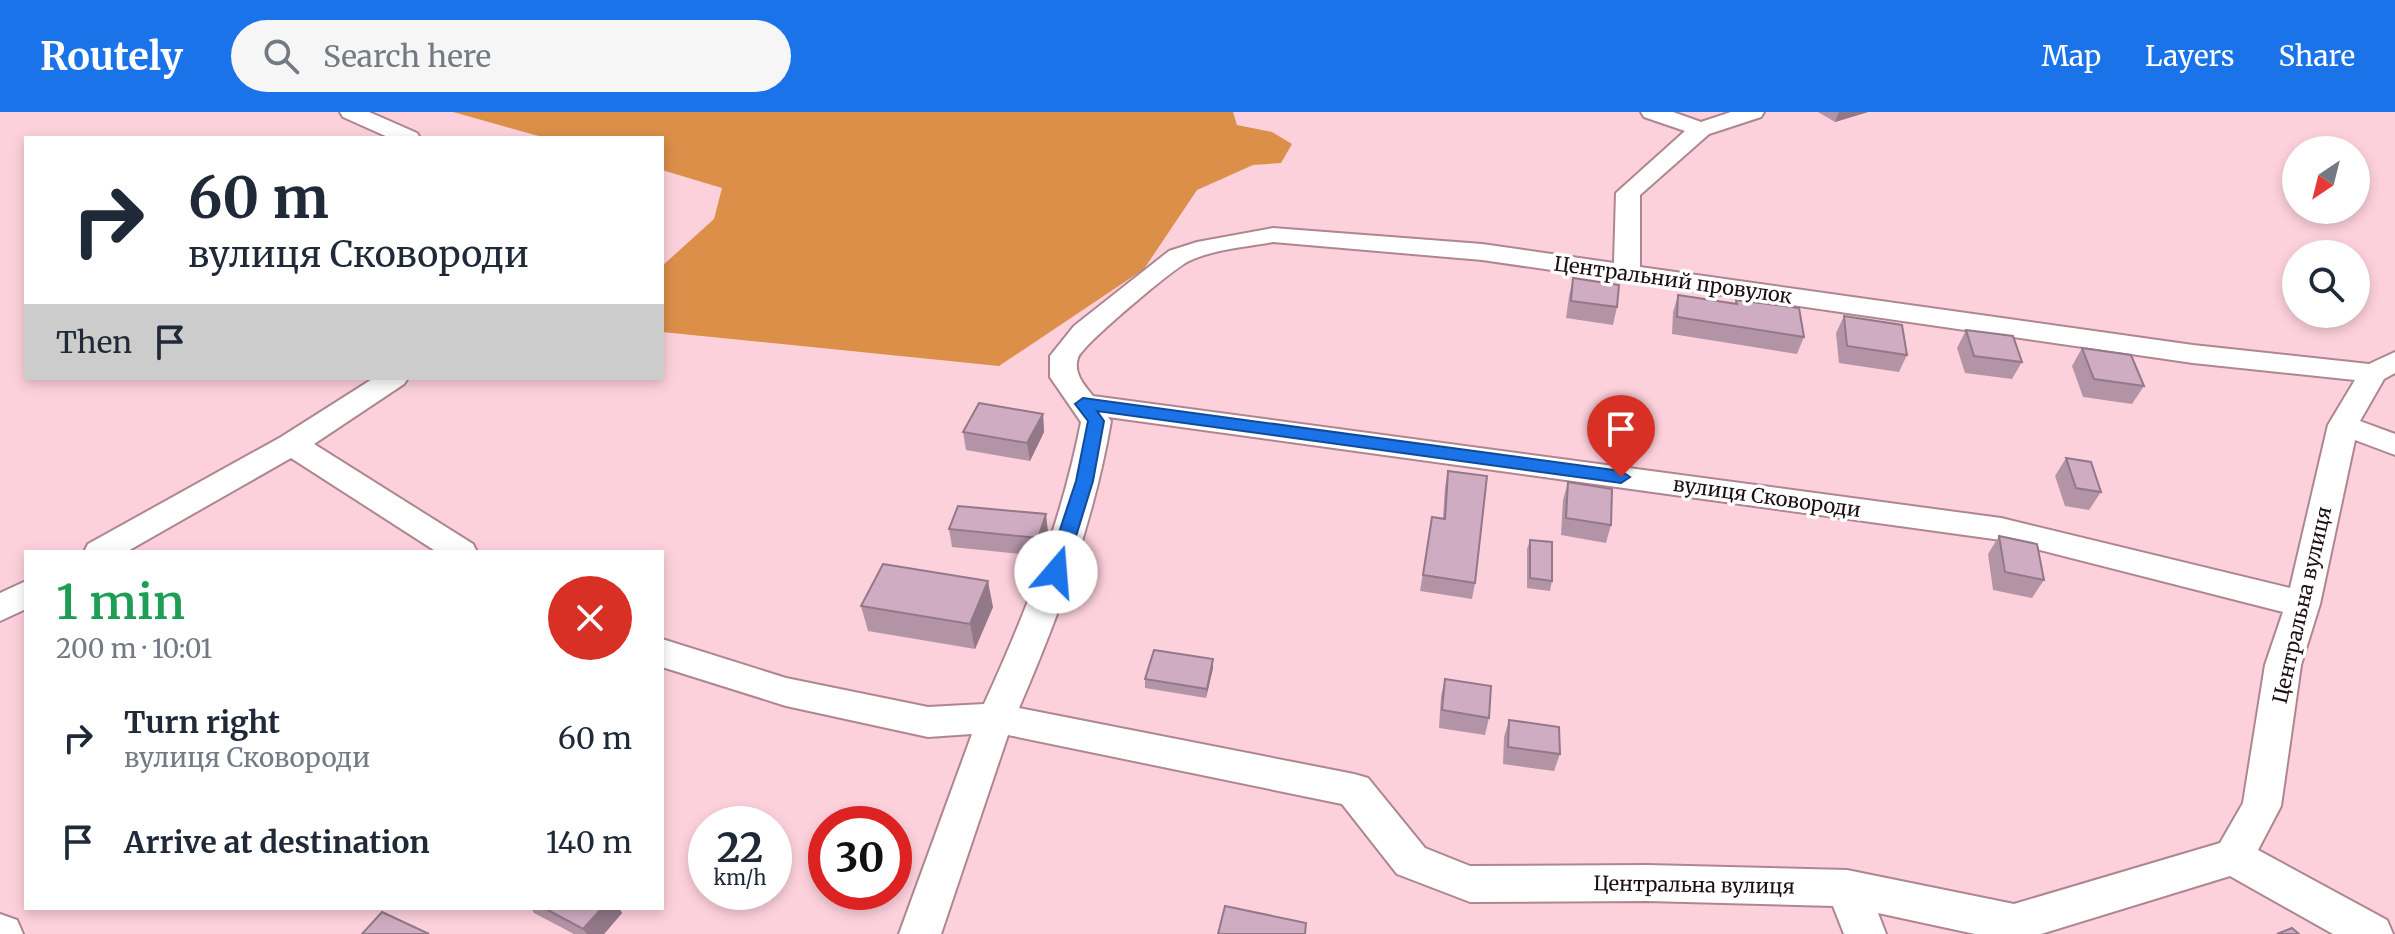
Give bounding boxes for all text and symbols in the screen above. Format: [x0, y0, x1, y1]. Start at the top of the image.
search box [231, 20, 791, 92]
text: Routely [40, 33, 183, 80]
icon: search [259, 34, 303, 78]
text: Search here [323, 37, 491, 75]
text: Map [2041, 38, 2101, 74]
text: Layers [2145, 38, 2234, 74]
text: Share [2278, 38, 2355, 74]
north arrow [2282, 136, 2370, 224]
map controls [2282, 136, 2370, 328]
text: 60 m [188, 163, 329, 233]
icon: right [56, 168, 160, 272]
text: вулиця Сковороди [188, 232, 529, 277]
button: search [2282, 240, 2370, 328]
street label: Центральний провулок [1552, 250, 1794, 309]
icon: arrive [148, 320, 192, 364]
text: Then [56, 323, 132, 361]
pin [1587, 395, 1655, 477]
icon: arrive [1599, 407, 1643, 451]
street label: вулиця Сковороди [1672, 471, 1863, 522]
street label: Центральна вулиця [2267, 504, 2336, 706]
position arrow [1014, 530, 1098, 614]
text: 1 min [56, 572, 185, 632]
button: close [548, 576, 632, 660]
text: 200 m · 10:01 [56, 632, 212, 665]
text: Turn right [124, 703, 280, 741]
icon: right [56, 716, 100, 760]
text: 60 m [558, 719, 632, 757]
text: вулиця Сковороди [124, 741, 370, 774]
speed limit sign: 30 [808, 806, 912, 910]
icon: arrive [56, 820, 100, 864]
text: Arrive at destination [124, 823, 430, 861]
text: 140 m [546, 823, 632, 861]
text: 22 [717, 823, 763, 873]
text: km/h [714, 865, 766, 890]
street label: Центральна вулиця [1593, 870, 1795, 899]

